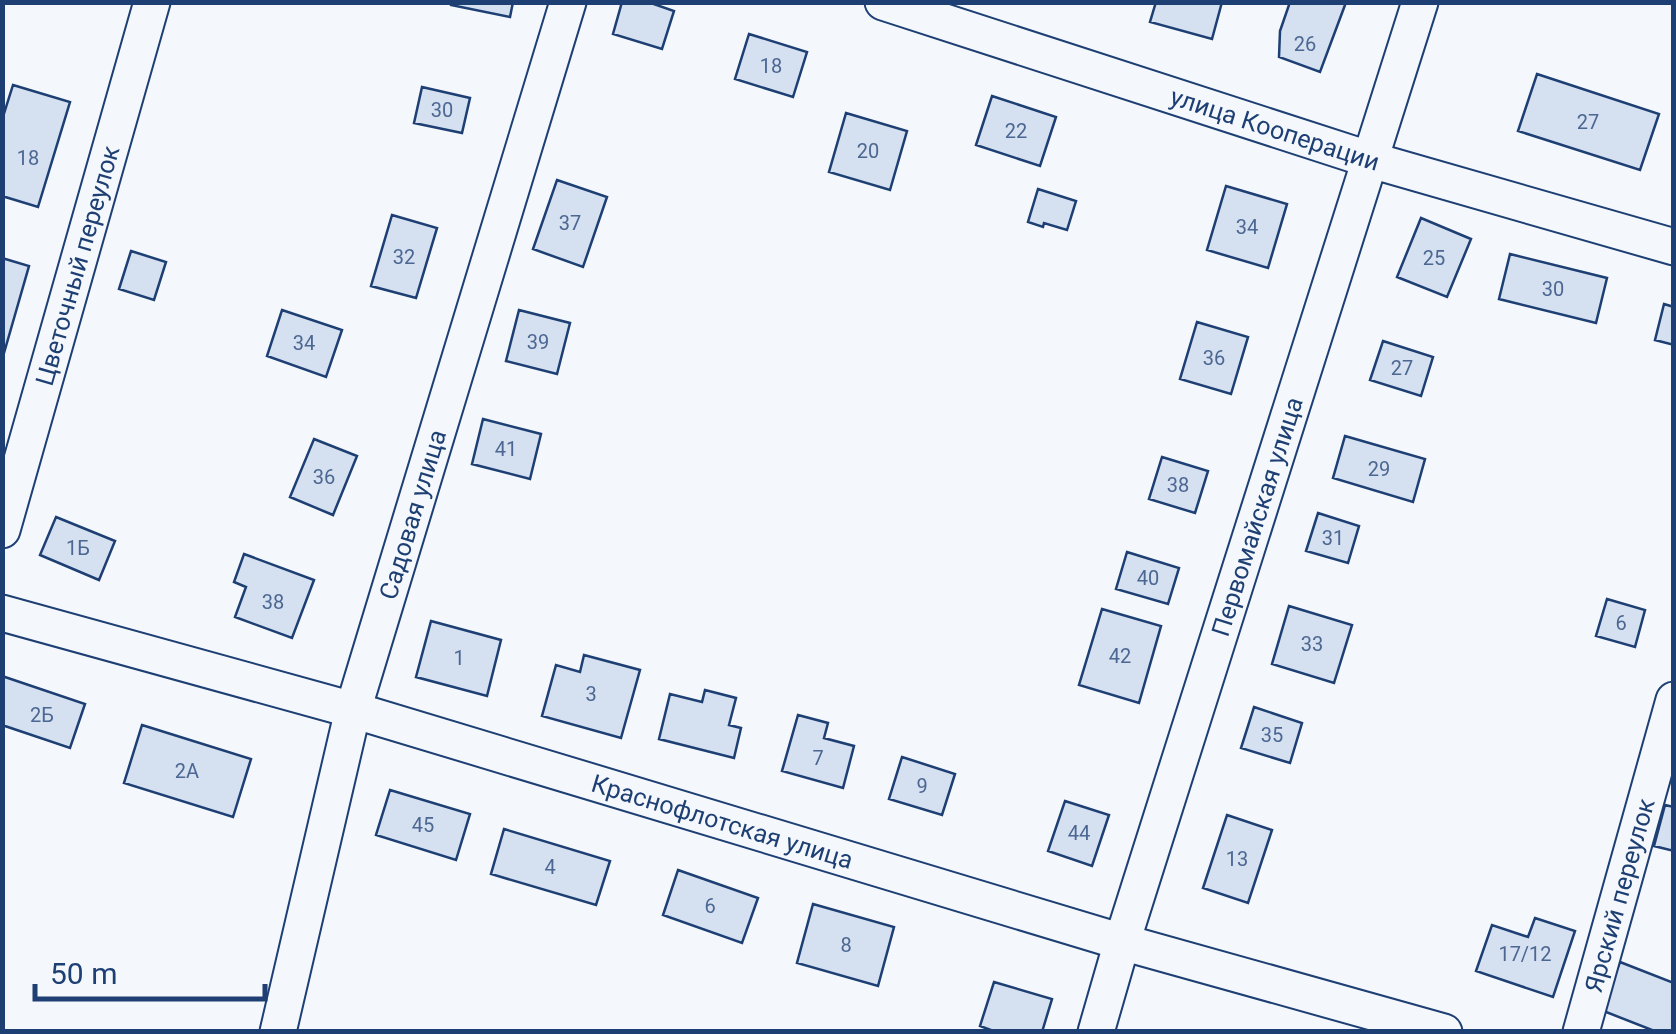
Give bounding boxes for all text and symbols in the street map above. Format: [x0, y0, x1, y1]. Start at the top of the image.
house number: 26 [1294, 32, 1316, 56]
house number: 18 [760, 54, 782, 78]
street label: улица Кооперации [1167, 82, 1383, 177]
house number: 30 [431, 98, 453, 122]
house number: 27 [1577, 110, 1599, 134]
house number: 22 [1005, 119, 1027, 143]
house number: 20 [857, 139, 879, 163]
street label: Цветочный переулок [30, 142, 126, 389]
house number: 18 [17, 146, 39, 170]
house number: 37 [559, 211, 581, 235]
house number: 34 [1236, 215, 1258, 239]
house number: 32 [393, 245, 415, 269]
house number: 25 [1423, 246, 1445, 270]
house number: 30 [1542, 277, 1564, 301]
house number: 39 [527, 330, 549, 354]
house number: 34 [293, 331, 315, 355]
house number: 36 [1203, 346, 1225, 370]
house number: 27 [1391, 356, 1413, 380]
street label: Первомайская улица [1206, 394, 1309, 640]
street label: Садовая улица [373, 426, 452, 603]
house number: 41 [495, 437, 517, 461]
house number: 29 [1368, 457, 1390, 481]
house number: 36 [313, 465, 335, 489]
house number: 38 [1167, 473, 1189, 497]
house number: 31 [1322, 526, 1344, 550]
house number: 1Б [66, 536, 90, 560]
house number: 40 [1137, 566, 1159, 590]
house number: 38 [262, 590, 284, 614]
house number: 6 [1615, 611, 1627, 635]
house number: 33 [1301, 632, 1323, 656]
house number: 42 [1109, 644, 1131, 668]
house number: 1 [453, 646, 465, 670]
house number: 3 [585, 682, 597, 706]
house number: 2Б [30, 703, 54, 727]
house number: 35 [1261, 723, 1283, 747]
house number: 7 [812, 746, 824, 770]
house number: 2А [175, 759, 199, 783]
street label: Краснофлотская улица [588, 769, 856, 875]
house number: 9 [916, 774, 928, 798]
street label: Ярский переулок [1579, 795, 1661, 996]
house number: 45 [412, 813, 434, 837]
house number: 44 [1068, 821, 1090, 845]
house number: 13 [1226, 847, 1248, 871]
house number: 4 [544, 855, 556, 879]
house number: 6 [704, 894, 716, 918]
house number: 8 [840, 933, 852, 957]
scale bar [35, 939, 265, 1001]
house number: 17/12 [1498, 942, 1552, 966]
text: 50 m [50, 956, 117, 991]

